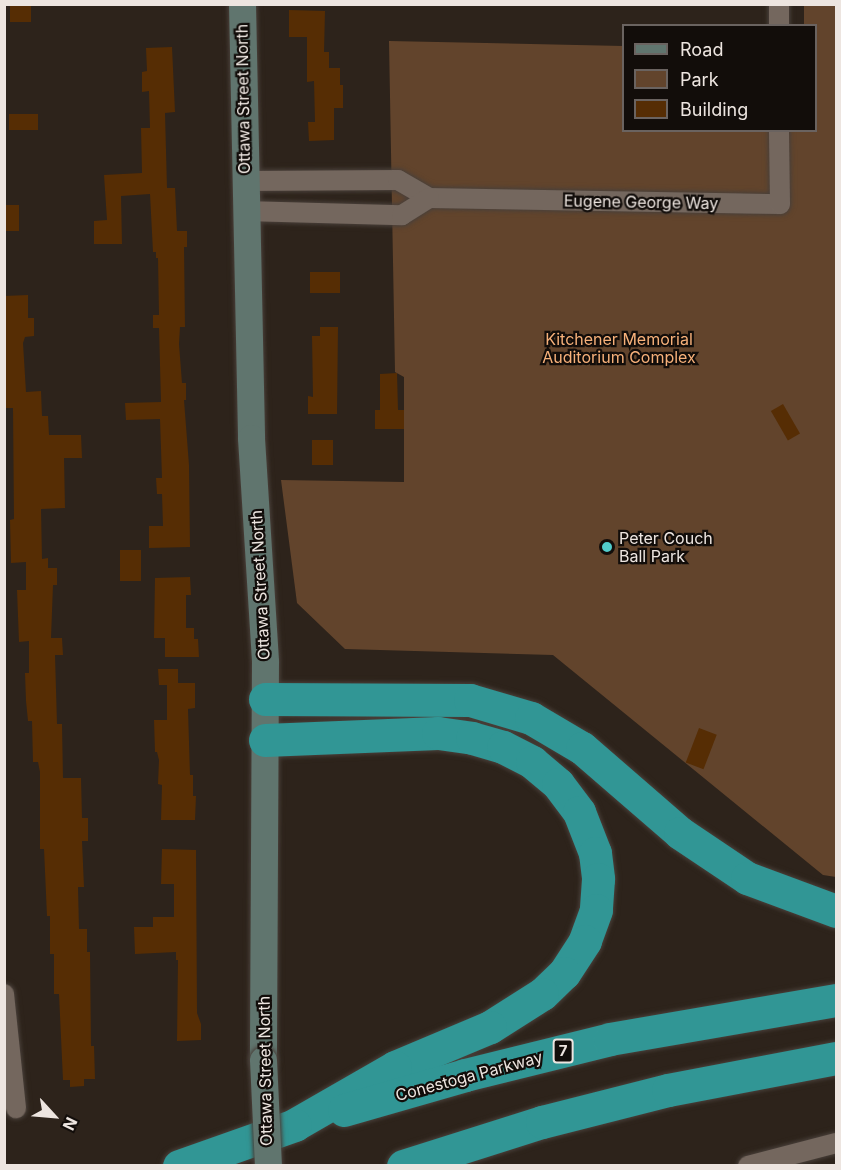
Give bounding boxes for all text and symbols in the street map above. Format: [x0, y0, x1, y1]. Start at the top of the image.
street label: Ottawa Street North [232, 24, 254, 174]
legend [622, 24, 817, 132]
text: Road [680, 39, 723, 60]
text: Park [680, 69, 719, 90]
text: Building [680, 99, 748, 120]
street label: Eugene George Way [564, 191, 718, 213]
park label: Kitchener Memorial Auditorium Complex [542, 329, 696, 367]
street label: Ottawa Street North [246, 509, 274, 661]
place label: Peter Couch Ball Park [619, 528, 713, 566]
marker: Peter Couch Ball Park [600, 540, 614, 554]
street label: Ottawa Street North [254, 996, 276, 1146]
road number: 7 [552, 1039, 574, 1063]
street label: Conestoga Parkway [393, 1047, 545, 1105]
north arrow [24, 1086, 84, 1146]
text: N [59, 1114, 82, 1134]

